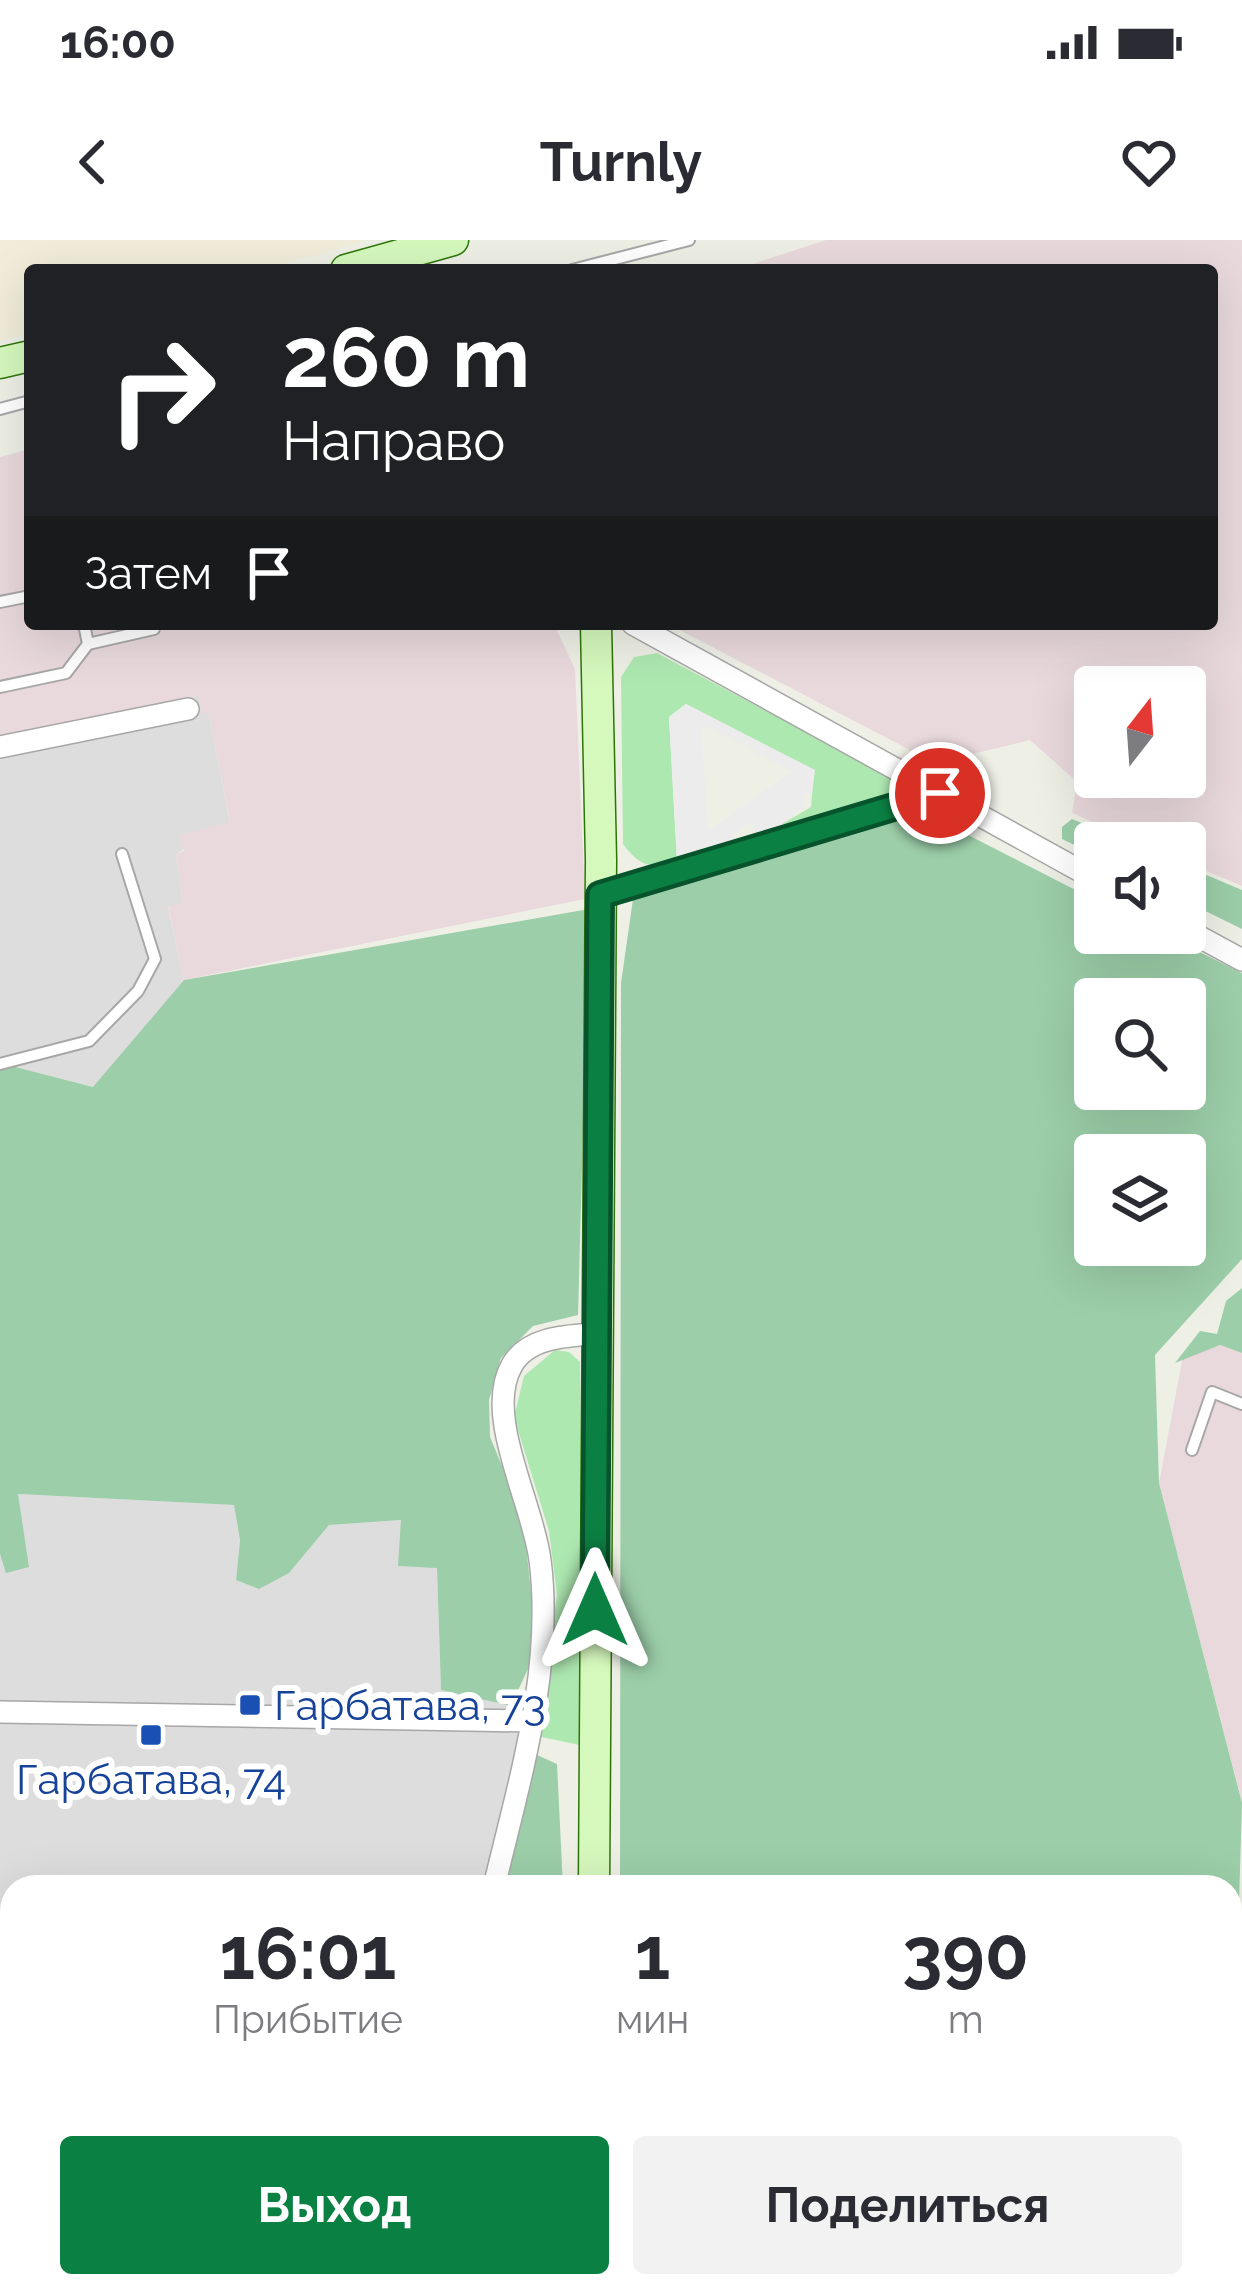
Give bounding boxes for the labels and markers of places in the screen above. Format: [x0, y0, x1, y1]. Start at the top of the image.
pin [889, 742, 991, 844]
place label: Гарбатава, 73 [274, 1681, 546, 1730]
marker: Гарбатава, 73 [237, 1692, 263, 1718]
marker: Гарбатава, 74 [138, 1722, 164, 1748]
place label: Гарбатава, 74 [16, 1755, 286, 1804]

